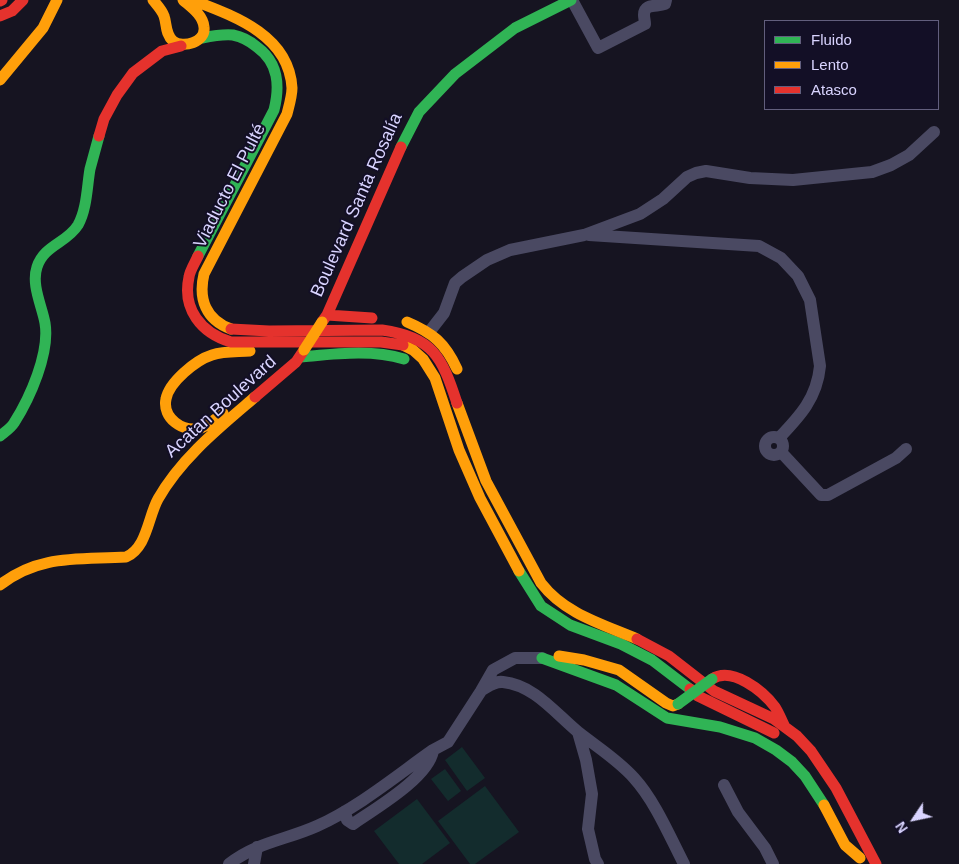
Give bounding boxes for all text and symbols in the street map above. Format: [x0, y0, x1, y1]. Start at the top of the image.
legend [764, 20, 939, 110]
text: Fluido [811, 31, 852, 48]
text: Lento [811, 56, 849, 73]
text: Atasco [811, 81, 857, 98]
street label: Boulevard Santa Rosalía [307, 110, 407, 300]
street label: Viaducto El Pulté [189, 120, 271, 252]
street label: Acatan Boulevard [161, 351, 281, 463]
north arrow [889, 794, 939, 844]
text: N [892, 819, 911, 836]

